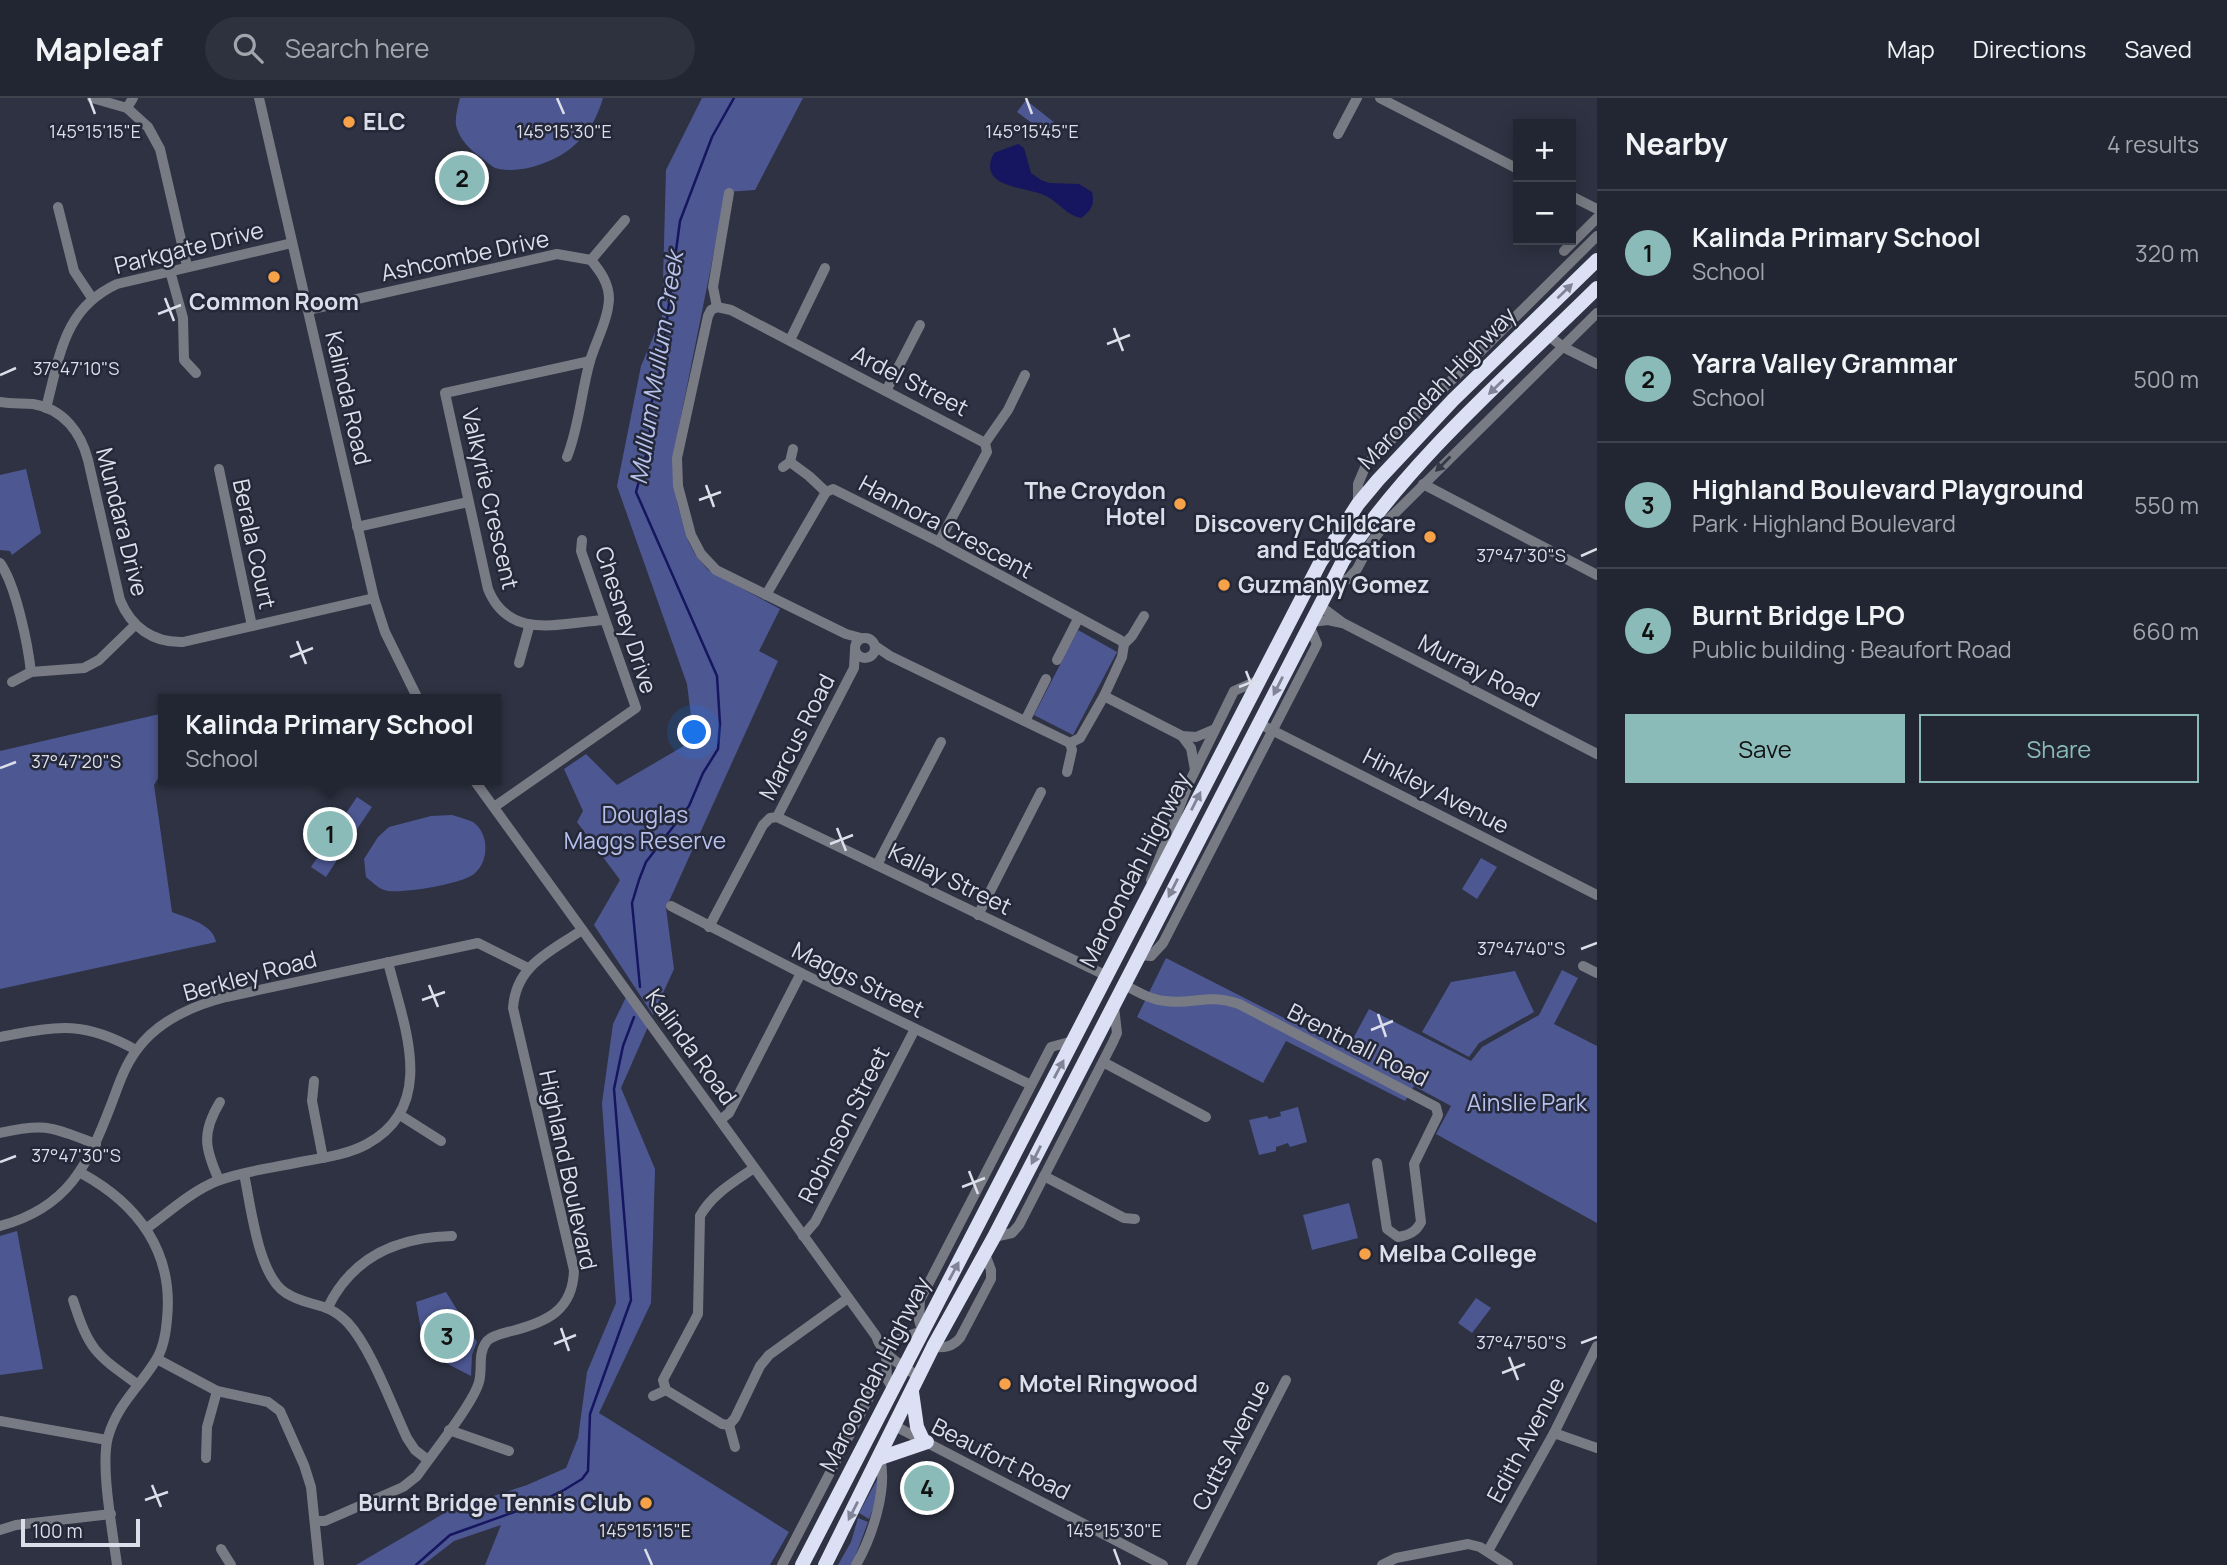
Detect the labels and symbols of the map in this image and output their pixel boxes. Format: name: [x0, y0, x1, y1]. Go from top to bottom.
place label: ELC: [363, 105, 406, 137]
marker: ELC: [341, 114, 357, 130]
text: 145°15'15"E: [49, 119, 141, 143]
text: 145°15'30"E: [516, 119, 612, 143]
text: 145°15'45"E: [985, 119, 1079, 143]
pin: 2: [439, 152, 485, 204]
street label: Parkgate Drive: [111, 213, 267, 281]
street label: Ashcombe Drive: [378, 222, 552, 288]
water label: Mullum Mullum Creek: [621, 246, 691, 487]
marker: Common Room: [266, 269, 282, 285]
one-way arrow: [1556, 284, 1573, 300]
place label: Common Room: [189, 285, 359, 317]
street label: Maroondah Highway: [1350, 299, 1523, 476]
street label: Kalinda Road: [318, 328, 380, 468]
street label: Ardel Street: [847, 337, 974, 423]
text: 37°47'10"S: [33, 356, 119, 380]
one-way arrow: [1488, 379, 1505, 395]
street label: Valkyrie Crescent: [455, 405, 527, 592]
street label: Mundara Drive: [89, 444, 157, 599]
one-way arrow: [1436, 455, 1452, 472]
street label: Hannora Crescent: [854, 467, 1039, 586]
place label: The Croydon Hotel: [1024, 474, 1166, 532]
street label: Berala Court: [226, 476, 284, 612]
marker: The Croydon Hotel: [1172, 496, 1188, 512]
place label: Discovery Childcare and Education: [1194, 507, 1416, 565]
marker: Discovery Childcare and Education: [1422, 529, 1438, 545]
street label: Chesney Drive: [588, 542, 666, 697]
text: 37°47'30"S: [1476, 543, 1566, 567]
place label: Guzman y Gomez: [1238, 568, 1430, 600]
marker: Guzman y Gomez: [1216, 577, 1232, 593]
street label: Murray Road: [1413, 626, 1546, 714]
street label: Marcus Road: [751, 668, 842, 805]
one-way arrow: [1272, 676, 1284, 695]
your location: [677, 715, 711, 749]
street label: Hinkley Avenue: [1358, 739, 1515, 841]
text: 37°47'20"S: [31, 749, 121, 773]
street label: Maroondah Highway: [1071, 766, 1197, 973]
one-way arrow: [1191, 791, 1202, 811]
park label: Douglas Maggs Reserve: [564, 798, 726, 856]
pin: 1: [307, 808, 353, 860]
street label: Kallay Street: [883, 834, 1017, 922]
one-way arrow: [1168, 878, 1180, 898]
street label: Maggs Street: [787, 933, 930, 1025]
text: 37°47'40"S: [1477, 936, 1565, 960]
street label: Berkley Road: [179, 942, 320, 1008]
street label: Kalinda Road: [639, 982, 745, 1111]
street label: Brentnall Road: [1282, 995, 1435, 1093]
street label: Robinson Street: [790, 1041, 896, 1209]
one-way arrow: [1053, 1059, 1064, 1079]
street label: Highland Boulevard: [532, 1067, 606, 1273]
park label: Ainslie Park: [1467, 1086, 1588, 1118]
text: 37°47'30"S: [31, 1143, 121, 1167]
one-way arrow: [1030, 1145, 1041, 1165]
place label: Melba College: [1379, 1237, 1537, 1269]
marker: Melba College: [1357, 1246, 1373, 1262]
one-way arrow: [948, 1261, 959, 1281]
street label: Maroondah Highway: [811, 1270, 937, 1477]
pin: 3: [424, 1310, 470, 1362]
text: 37°47'50"S: [1476, 1330, 1566, 1354]
place label: Motel Ringwood: [1019, 1367, 1198, 1399]
street label: Edith Avenue: [1479, 1371, 1572, 1508]
street label: Cutts Avenue: [1183, 1374, 1277, 1515]
marker: Motel Ringwood: [997, 1376, 1013, 1392]
street label: Beaufort Road: [927, 1409, 1076, 1507]
pin: 4: [904, 1462, 950, 1514]
place label: Burnt Bridge Tennis Club: [358, 1486, 632, 1518]
marker: Burnt Bridge Tennis Club: [638, 1495, 654, 1511]
one-way arrow: [847, 1502, 859, 1522]
scale bar: [21, 1516, 140, 1548]
text: 145°15'15"E: [599, 1518, 691, 1542]
text: 145°15'30"E: [1066, 1518, 1162, 1542]

